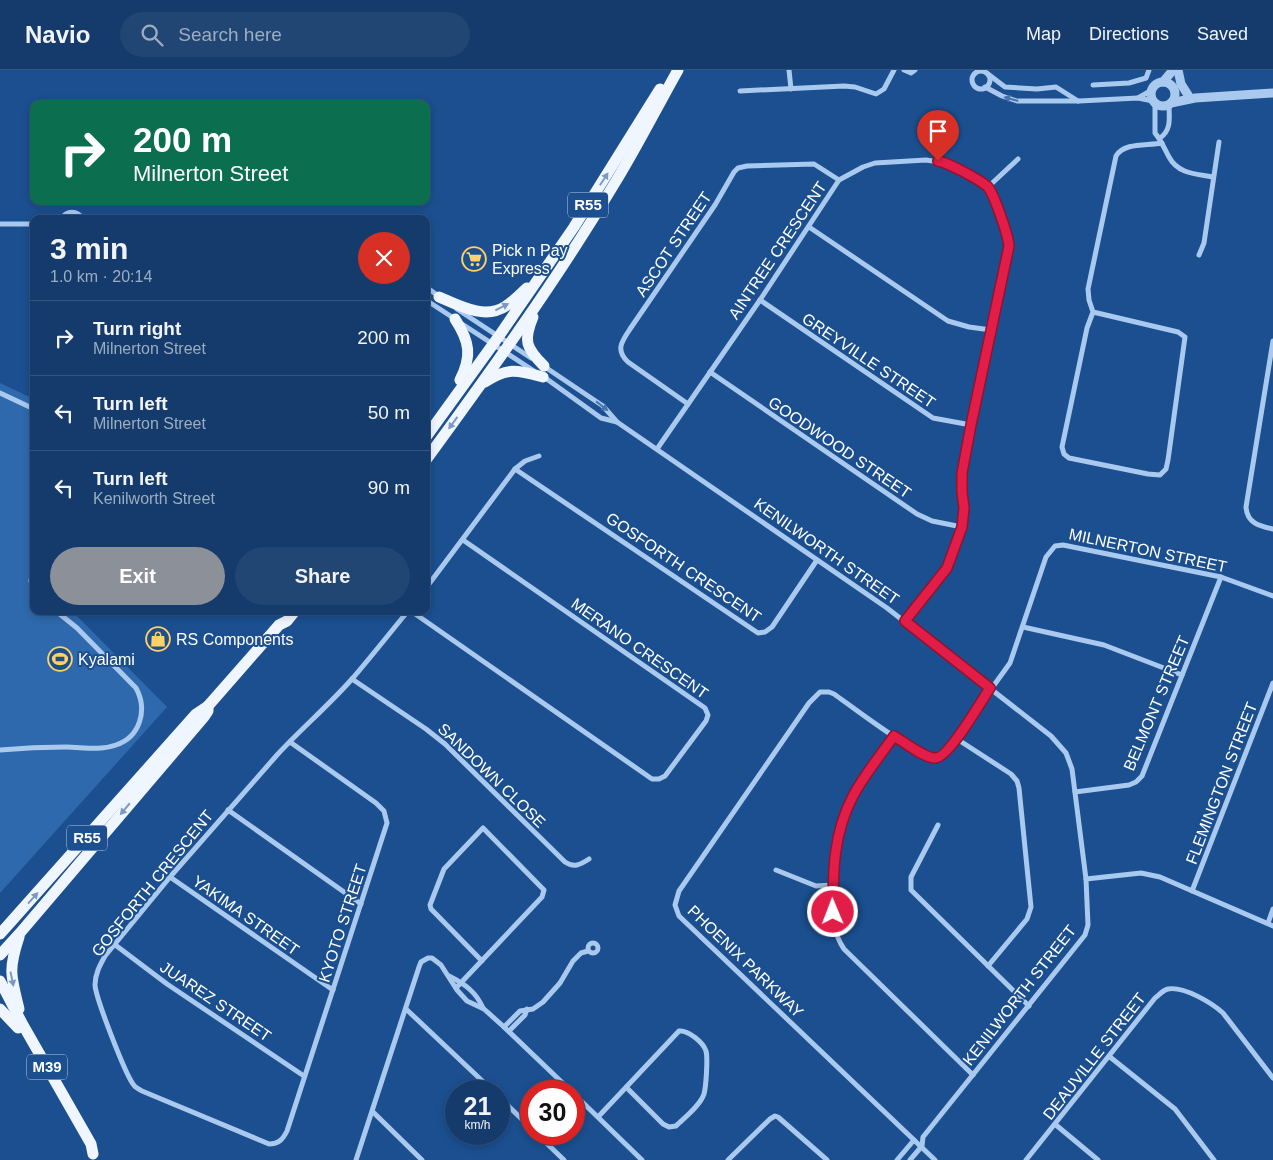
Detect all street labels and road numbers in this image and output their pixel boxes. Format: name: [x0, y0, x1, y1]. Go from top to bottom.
street label: AINTREE CRESCENT: [725, 178, 830, 322]
street label: ASCOT STREET: [632, 189, 715, 300]
road number: R55: [568, 192, 608, 218]
street label: GREYVILLE STREET: [799, 310, 939, 411]
street label: GOODWOOD STREET: [765, 393, 914, 502]
street label: KENILWORTH STREET: [751, 495, 903, 608]
street label: GOSFORTH CRESCENT: [603, 509, 764, 626]
street label: MILNERTON STREET: [1067, 525, 1229, 576]
street label: MERANO CRESCENT: [568, 595, 711, 702]
street label: BELMONT STREET: [1120, 633, 1193, 773]
street label: FLEMINGTON STREET: [1183, 700, 1260, 867]
street label: SANDOWN CLOSE: [435, 720, 549, 831]
street label: GOSFORTH CRESCENT: [88, 807, 217, 960]
road number: R55: [67, 826, 107, 850]
street label: KYOTO STREET: [315, 862, 370, 984]
street label: YAKIMA STREET: [189, 872, 302, 959]
street label: PHOENIX PARKWAY: [685, 902, 807, 1021]
street label: KENILWORTH STREET: [960, 922, 1079, 1069]
street label: JUAREZ STREET: [157, 958, 274, 1045]
street label: DEAUVILLE STREET: [1040, 990, 1149, 1123]
road number: M39: [27, 1054, 67, 1080]

